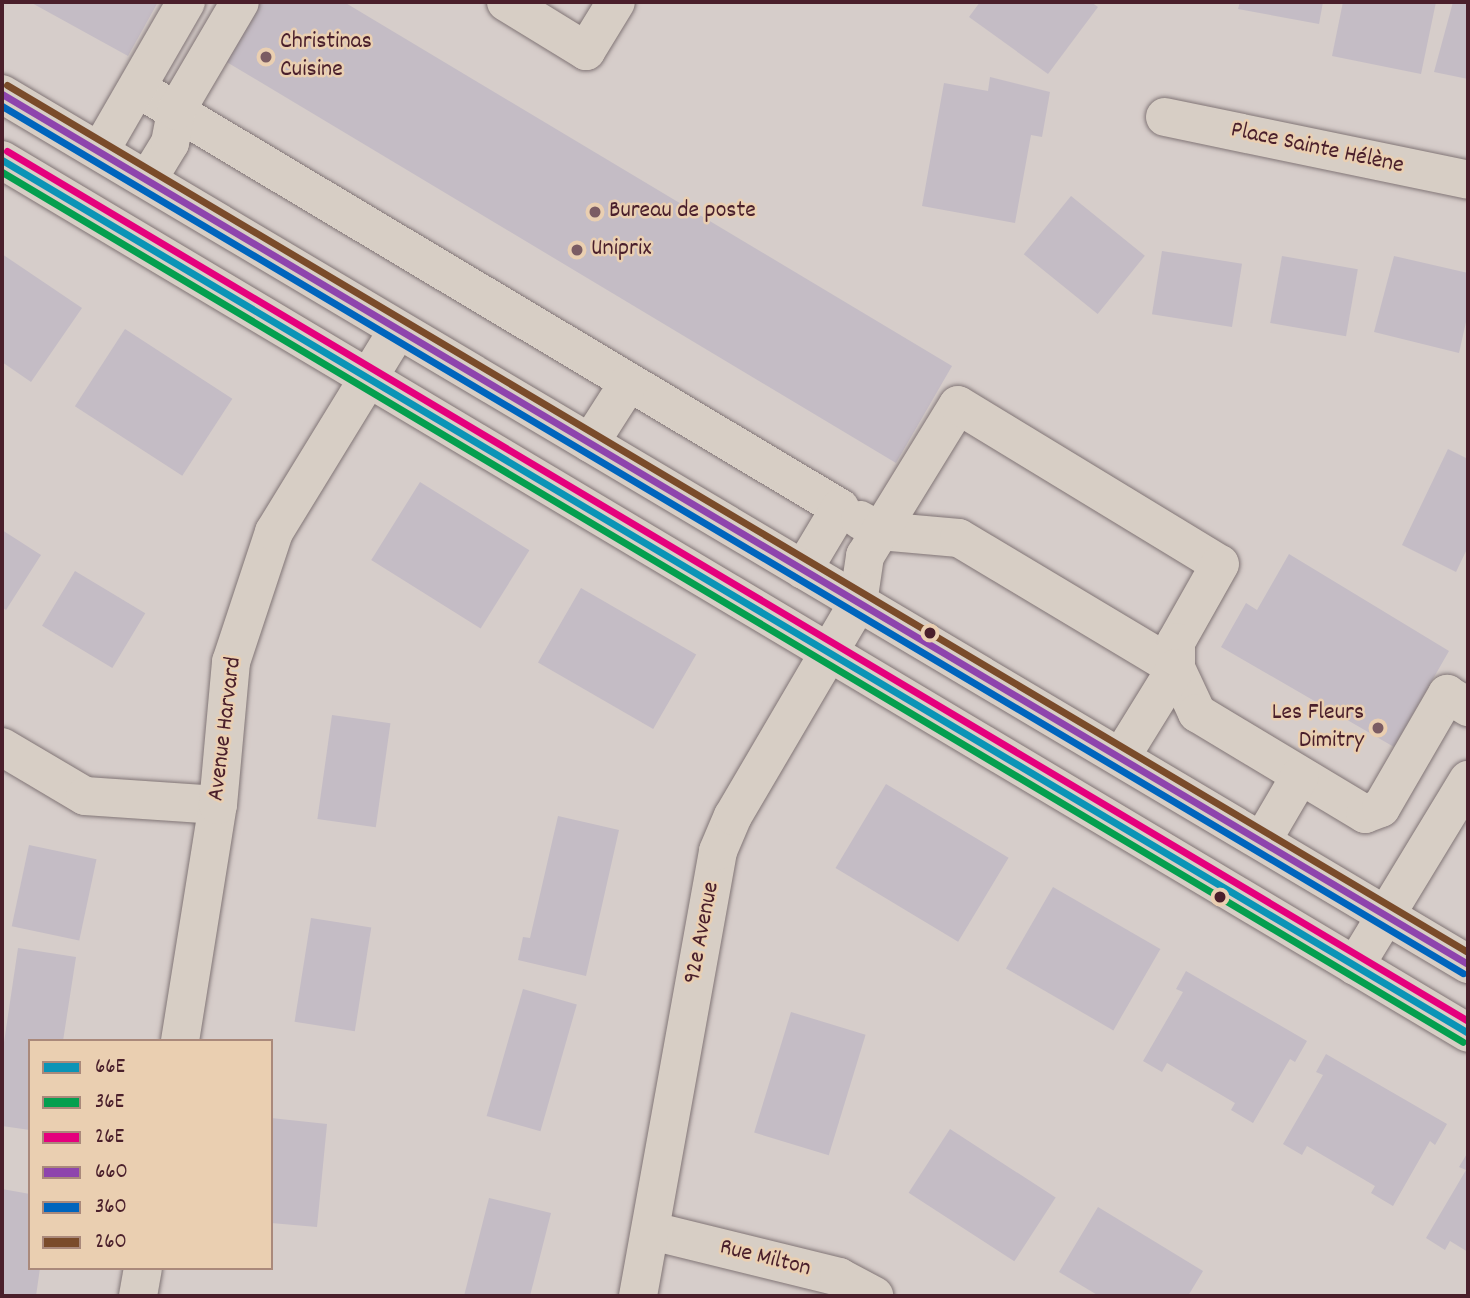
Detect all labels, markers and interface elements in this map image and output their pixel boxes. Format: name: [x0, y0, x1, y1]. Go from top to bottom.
place label: Christinas Cuisine: [280, 29, 372, 85]
marker: Christinas Cuisine: [258, 49, 274, 65]
street label: Place Sainte Hélène: [1228, 117, 1406, 181]
place label: Bureau de poste: [609, 198, 756, 226]
marker: Bureau de poste: [587, 204, 603, 220]
place label: Uniprix: [591, 236, 651, 264]
marker: Uniprix: [569, 242, 585, 258]
unlabelled marker: [923, 626, 937, 640]
street label: Avenue Harvard: [203, 655, 249, 803]
place label: Les Fleurs Dimitry: [1272, 700, 1364, 756]
marker: Les Fleurs Dimitry: [1370, 720, 1386, 736]
street label: 92e Avenue: [679, 880, 727, 986]
unlabelled marker: [1213, 890, 1227, 904]
legend: [28, 1039, 273, 1270]
text: 66E: [95, 1053, 125, 1083]
text: 36E: [95, 1088, 124, 1118]
text: 26E: [95, 1123, 124, 1153]
text: 66O: [95, 1158, 128, 1188]
text: 36O: [95, 1193, 127, 1223]
text: 26O: [95, 1228, 127, 1258]
street label: Rue Milton: [716, 1234, 814, 1284]

